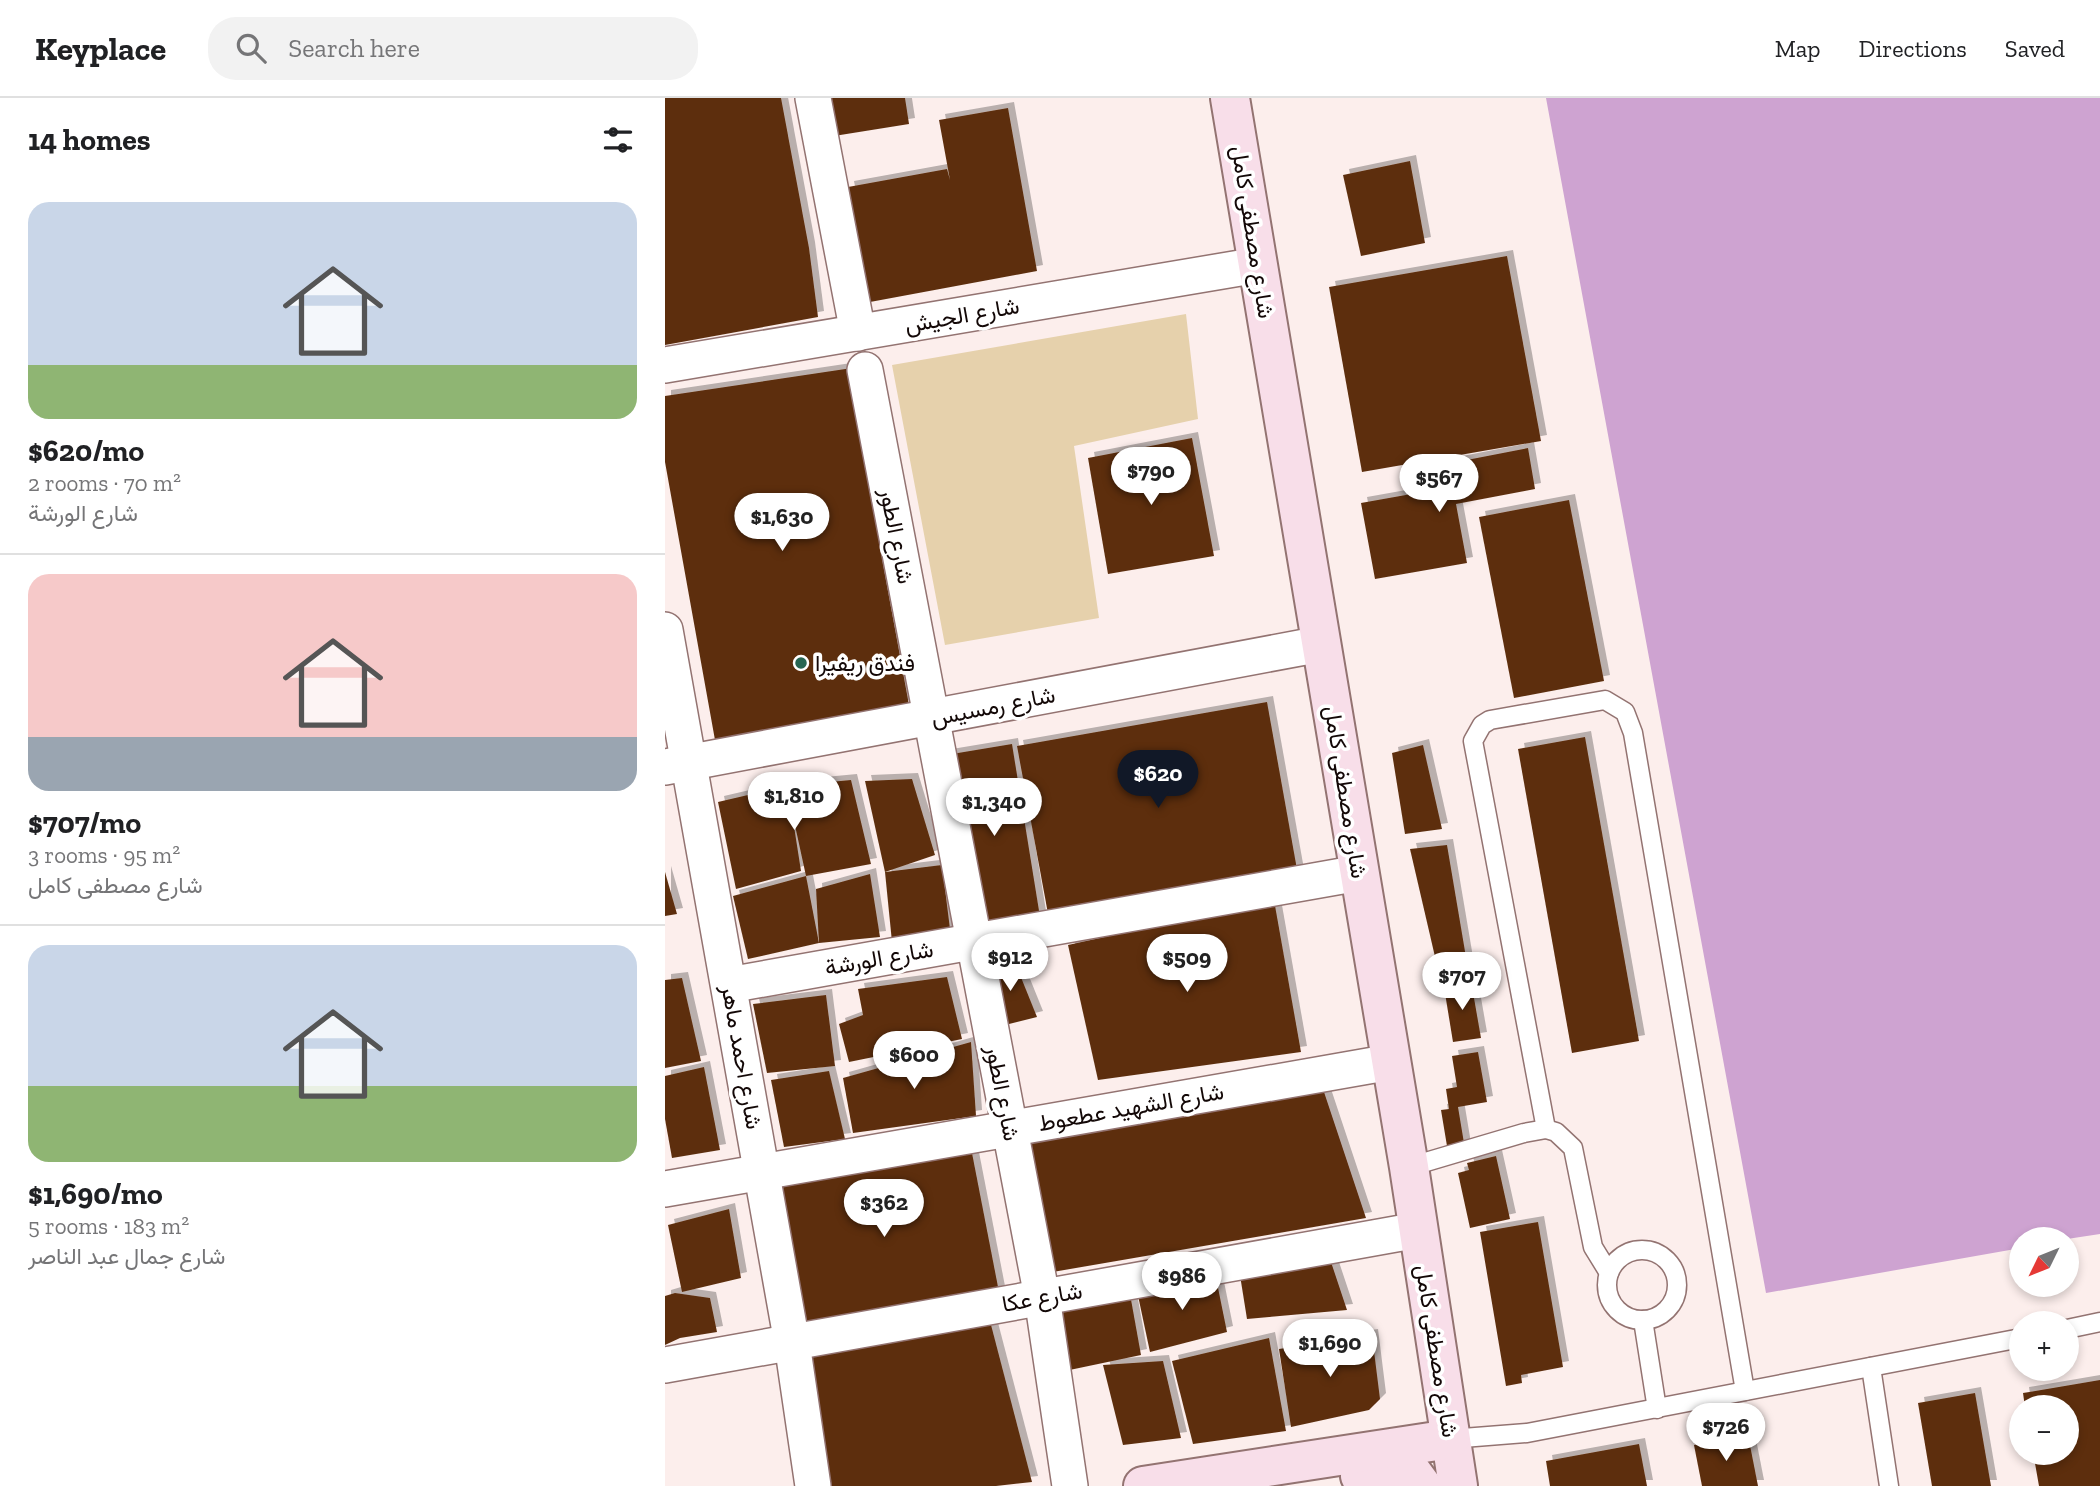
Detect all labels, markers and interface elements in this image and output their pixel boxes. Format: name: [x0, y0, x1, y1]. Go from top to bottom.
search box: [208, 17, 698, 80]
text: Keyplace: [35, 29, 166, 68]
icon: search: [232, 29, 270, 67]
text: Search here: [288, 32, 420, 64]
text: Map: [1775, 34, 1821, 63]
text: Directions: [1859, 34, 1967, 63]
text: Saved: [2005, 34, 2065, 63]
icon: filters: [599, 121, 637, 159]
text: 14 homes: [28, 122, 151, 158]
street label: شارع مصطفى كامل: [1224, 144, 1280, 321]
icon: home: [270, 248, 396, 374]
street label: شارع الجيش: [902, 291, 1022, 341]
text: $620/mo: [28, 433, 144, 469]
pin: $790: [1110, 448, 1192, 507]
pin: $567: [1398, 454, 1480, 514]
text: $790: [1127, 456, 1175, 484]
text: $567: [1415, 463, 1463, 491]
text: 2 rooms · 70 m²: [28, 469, 181, 497]
street label: شارع الطور: [872, 485, 920, 587]
pin: $1,630: [725, 494, 839, 553]
text: شارع الورشة: [28, 499, 138, 527]
text: $1,630: [750, 502, 814, 530]
icon: home: [270, 620, 396, 746]
place label: فندق ريفيرا: [815, 649, 915, 678]
marker: فندق ريفيرا: [793, 655, 809, 671]
street label: شارع رمسيس: [928, 680, 1058, 734]
street label: شارع مصطفى كامل: [1317, 704, 1373, 881]
pin: $620: [1117, 750, 1199, 810]
text: $620: [1133, 759, 1183, 787]
pin: $1,810: [737, 772, 851, 832]
pin: $1,340: [937, 778, 1051, 838]
text: $1,810: [764, 781, 824, 809]
text: $1,340: [962, 787, 1026, 815]
text: $707/mo: [28, 805, 141, 841]
text: 3 rooms · 95 m²: [28, 841, 180, 869]
text: شارع مصطفى كامل: [28, 871, 203, 899]
pin: $912: [969, 934, 1051, 993]
pin: $509: [1146, 934, 1228, 994]
street label: شارع الورشة: [822, 935, 936, 983]
text: $912: [987, 942, 1033, 970]
text: $509: [1163, 943, 1211, 971]
pin: $707: [1421, 953, 1503, 1012]
text: $707: [1438, 961, 1486, 989]
street label: شارع احمد ماهر: [713, 982, 768, 1132]
icon: home: [270, 991, 396, 1117]
pin: $600: [873, 1032, 955, 1091]
text: $600: [889, 1040, 939, 1068]
street label: شارع الطور: [978, 1042, 1026, 1144]
street label: شارع الشهيد عطعوط: [1036, 1077, 1226, 1139]
text: $1,690/mo: [28, 1176, 163, 1212]
pin: $362: [843, 1180, 925, 1239]
text: $362: [860, 1188, 908, 1216]
text: 5 rooms · 183 m²: [28, 1212, 189, 1240]
north arrow: [2009, 1227, 2079, 1297]
map controls: [2009, 1227, 2079, 1465]
text: شارع جمال عبد الناصر: [28, 1242, 225, 1270]
pin: $986: [1141, 1252, 1223, 1312]
text: $986: [1158, 1261, 1206, 1289]
street label: شارع مصطفى كامل: [1408, 1263, 1464, 1440]
street label: شارع عكا: [1000, 1276, 1085, 1320]
button: +: [2009, 1311, 2079, 1381]
pin: $1,690: [1273, 1320, 1387, 1379]
text: $1,690: [1298, 1328, 1362, 1356]
button: −: [2009, 1395, 2079, 1465]
pin: $726: [1685, 1404, 1767, 1463]
text: $726: [1702, 1412, 1750, 1440]

